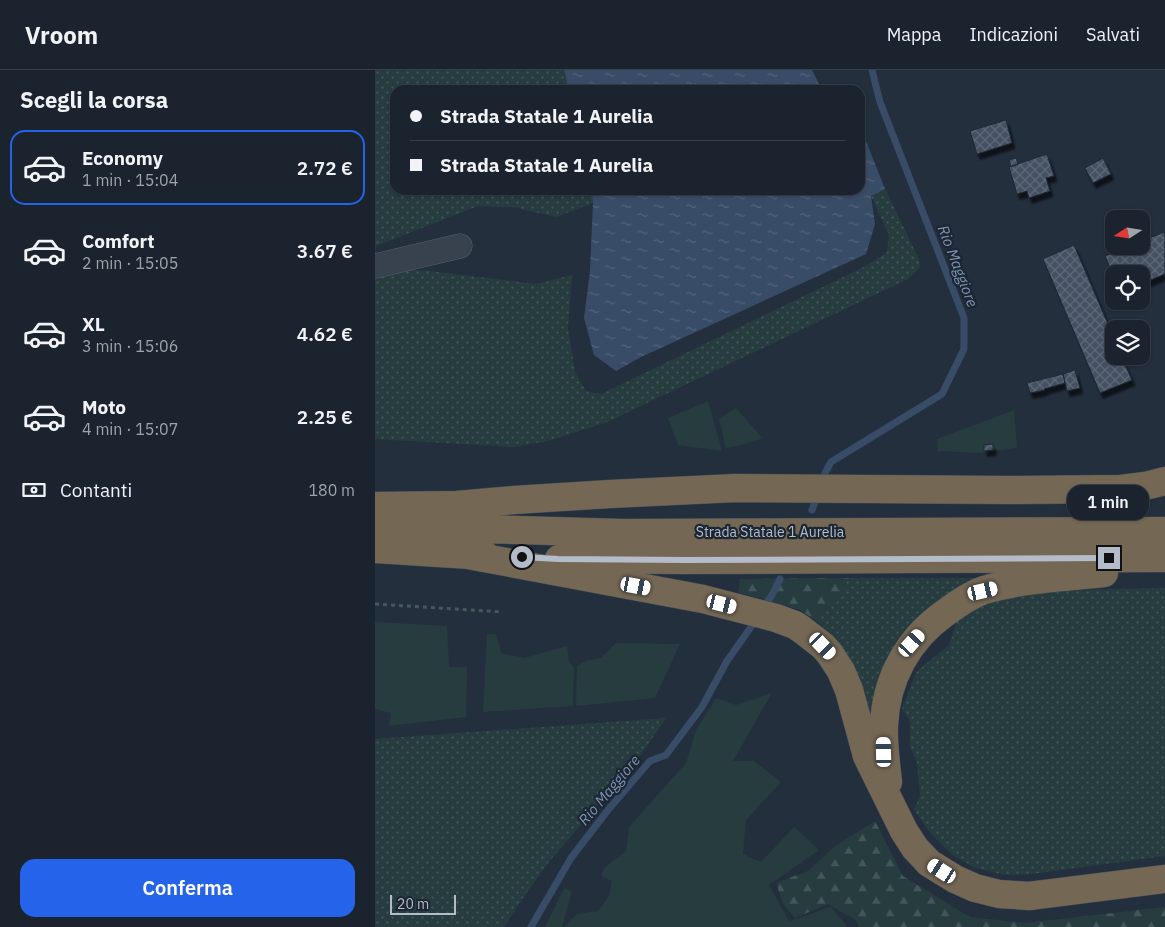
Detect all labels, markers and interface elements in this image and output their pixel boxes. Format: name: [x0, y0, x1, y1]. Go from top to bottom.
text: Vroom: [25, 19, 98, 51]
text: Mappa: [887, 23, 941, 46]
text: Indicazioni: [969, 23, 1058, 46]
text: Salvati: [1086, 23, 1140, 46]
text: Scegli la corsa: [20, 85, 168, 114]
text: Strada Statale 1 Aurelia: [440, 104, 653, 128]
icon: car: [22, 145, 67, 190]
text: Economy: [82, 146, 163, 170]
text: Strada Statale 1 Aurelia: [440, 153, 653, 177]
text: 2.72 €: [297, 156, 353, 180]
text: 1 min · 15:04: [82, 170, 178, 190]
north arrow: [1105, 210, 1150, 255]
map controls: [1105, 210, 1150, 365]
water label: Rio Maggiore: [934, 222, 982, 310]
icon: car: [22, 228, 67, 273]
text: Comfort: [82, 229, 155, 253]
text: 3.67 €: [297, 239, 353, 263]
text: 2 min · 15:05: [82, 253, 178, 273]
button: locate: [1105, 265, 1150, 310]
icon: car: [22, 311, 67, 356]
text: XL: [82, 312, 105, 336]
button: layers: [1105, 320, 1150, 365]
text: 4.62 €: [297, 322, 353, 346]
text: 3 min · 15:06: [82, 336, 178, 356]
icon: car: [22, 394, 67, 439]
text: Moto: [82, 395, 126, 419]
text: 2.25 €: [297, 405, 353, 429]
text: 4 min · 15:07: [82, 419, 178, 439]
icon: cash: [20, 476, 48, 504]
text: Contanti: [60, 478, 132, 502]
text: 180 m: [308, 480, 355, 500]
callout: 1 min: [1068, 486, 1150, 520]
text: 1 min: [1087, 492, 1129, 512]
street label: Strada Statale 1 Aurelia: [696, 523, 845, 541]
route start: [511, 546, 533, 568]
route end: [1098, 547, 1120, 569]
car: [619, 576, 652, 596]
car: [966, 580, 999, 602]
car: [705, 593, 738, 615]
car: [896, 627, 927, 659]
car: [807, 630, 838, 662]
car: [876, 737, 891, 767]
water label: Rio Maggiore: [574, 751, 644, 829]
car: [925, 857, 958, 885]
button: Conferma: [20, 859, 355, 917]
scale bar: [390, 892, 456, 915]
text: 20 m: [397, 895, 429, 913]

